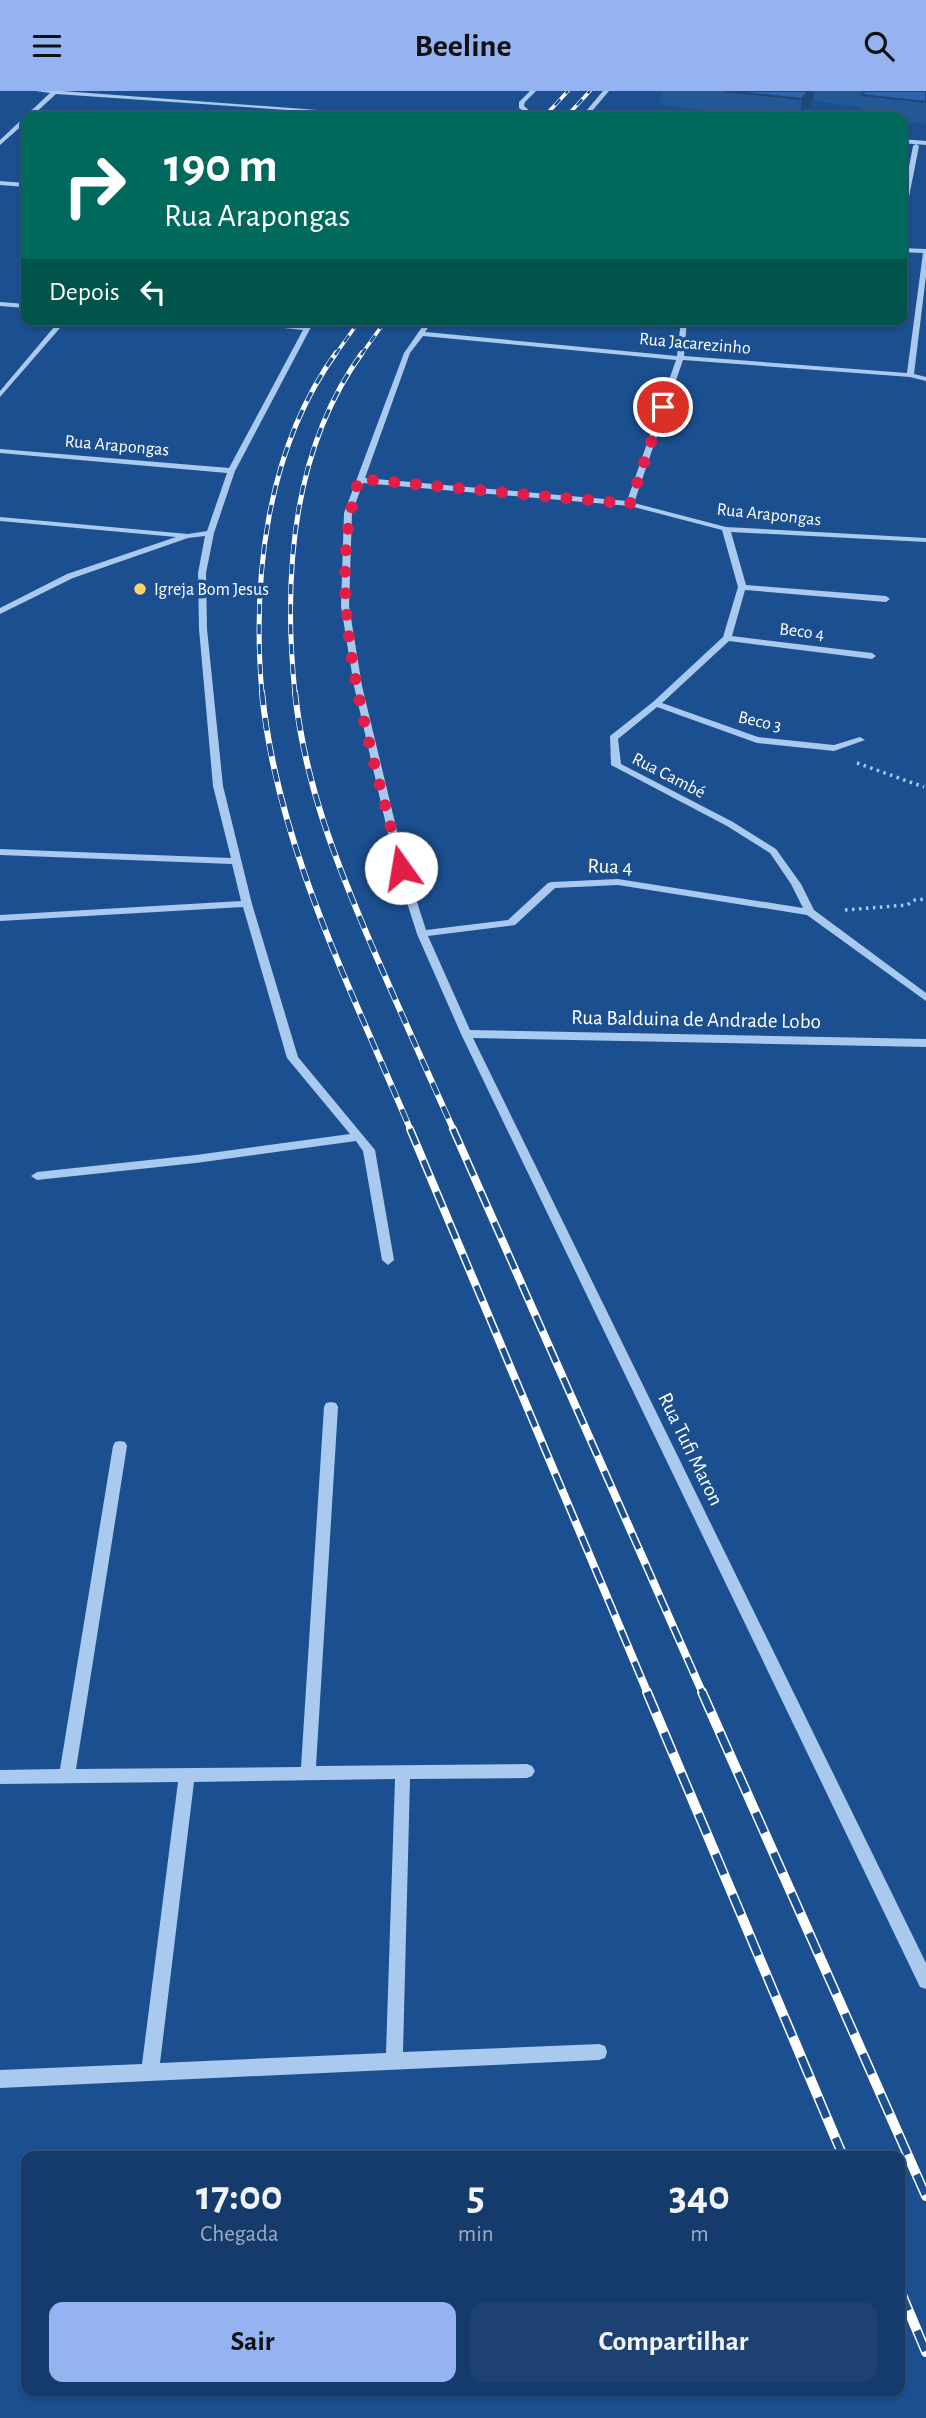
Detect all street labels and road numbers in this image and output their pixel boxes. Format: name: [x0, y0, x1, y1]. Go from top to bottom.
street label: Rua Jacarezinho: [638, 330, 752, 358]
street label: Rua Arapongas: [64, 432, 170, 460]
street label: Rua Arapongas: [716, 501, 822, 529]
street label: Beco 4: [778, 620, 826, 644]
street label: Beco 3: [736, 708, 783, 736]
street label: Rua Cambé: [629, 750, 708, 802]
street label: Rua 4: [587, 855, 633, 878]
street label: Rua Balduina de Andrade Lobo: [571, 1007, 821, 1032]
street label: Rua Tufi Maron: [654, 1389, 727, 1509]

